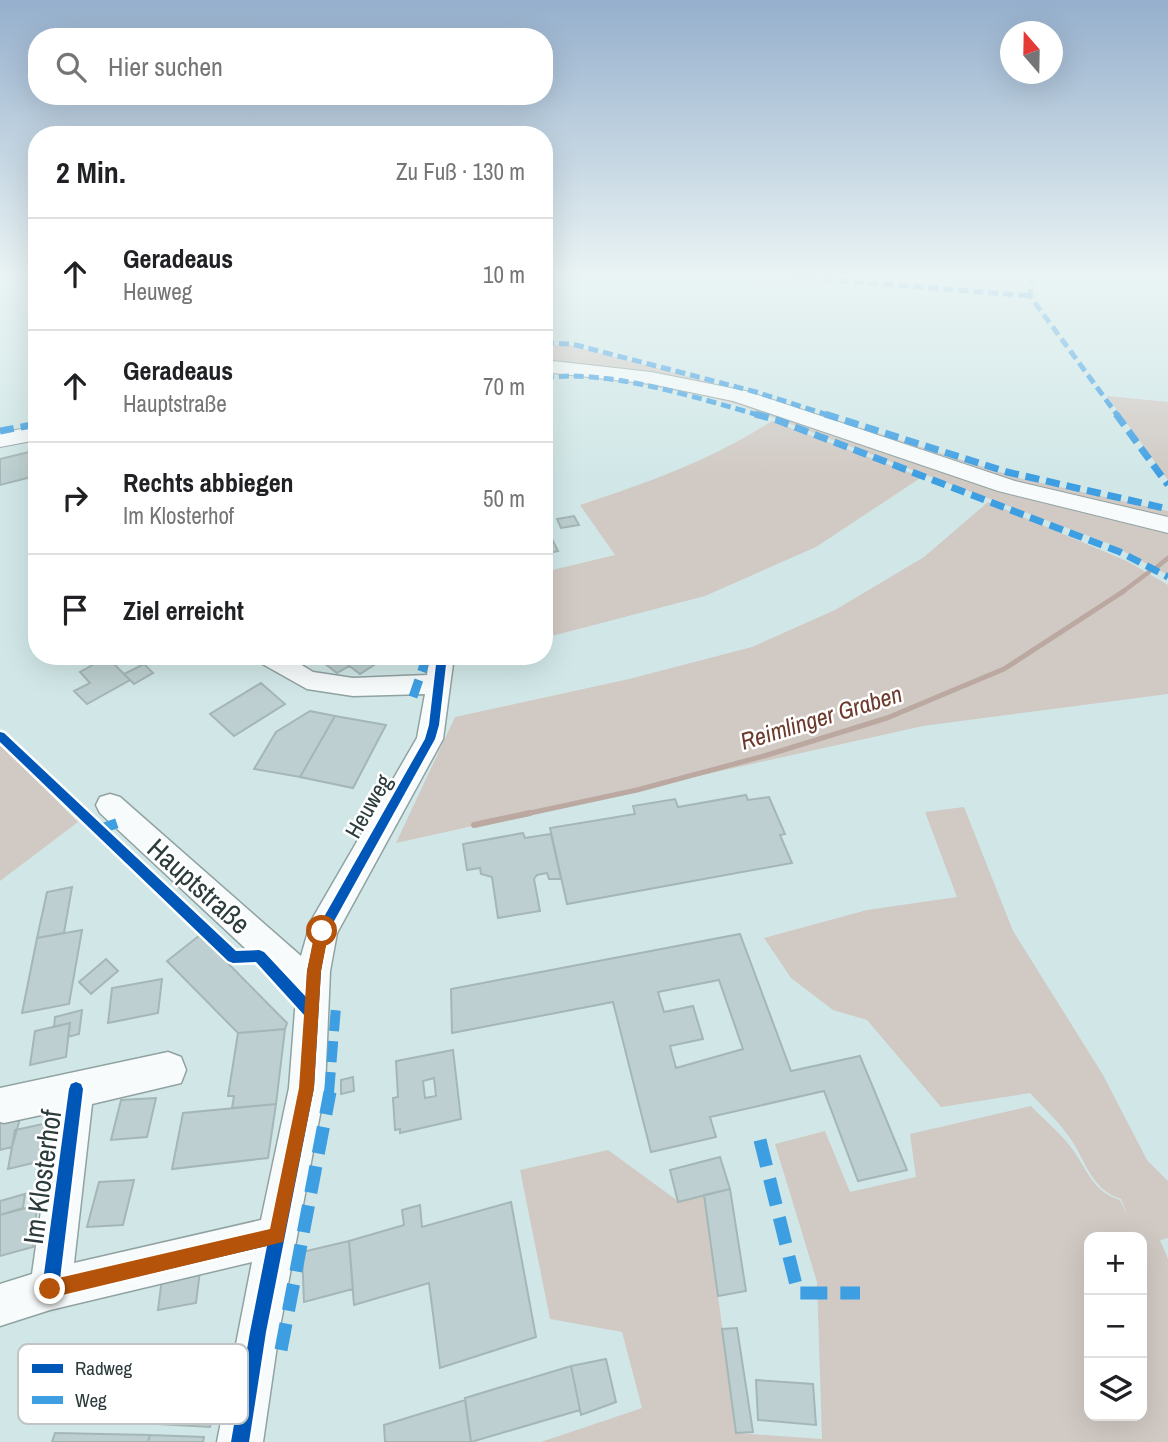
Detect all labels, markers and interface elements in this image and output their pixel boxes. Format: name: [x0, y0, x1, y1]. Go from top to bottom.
north arrow: [1000, 21, 1063, 84]
search box: [28, 28, 553, 105]
icon: search: [52, 48, 90, 86]
text: Hier suchen: [108, 49, 223, 84]
text: 2 Min.: [56, 152, 126, 192]
text: Zu Fuß · 130 m: [396, 156, 525, 187]
text: Geradeaus: [123, 241, 233, 276]
icon: ahead: [56, 255, 94, 293]
text: 10 m: [483, 259, 525, 290]
text: Heuweg: [123, 276, 192, 307]
text: Geradeaus: [123, 353, 233, 388]
icon: ahead: [56, 367, 94, 405]
text: 70 m: [483, 371, 525, 402]
text: Hauptstraße: [123, 388, 227, 419]
text: Rechts abbiegen: [123, 465, 294, 500]
icon: right: [56, 479, 94, 517]
text: 50 m: [483, 483, 525, 514]
text: Im Klosterhof: [123, 500, 234, 531]
icon: arrive: [56, 591, 94, 629]
text: Ziel erreicht: [123, 593, 244, 628]
water label: Reimlinger Graben: [736, 677, 906, 757]
street label: Heuweg: [337, 768, 399, 844]
street label: Hauptstraße: [139, 830, 259, 942]
route start: [306, 915, 337, 946]
street label: Im Klosterhof: [14, 1107, 70, 1247]
map controls: [1084, 1232, 1147, 1421]
button: +: [1084, 1232, 1147, 1295]
route end: [34, 1273, 65, 1304]
button: −: [1084, 1295, 1147, 1358]
legend: [18, 1344, 248, 1424]
text: Radweg: [75, 1355, 132, 1381]
button: layers: [1084, 1358, 1147, 1421]
text: Weg: [75, 1387, 107, 1413]

